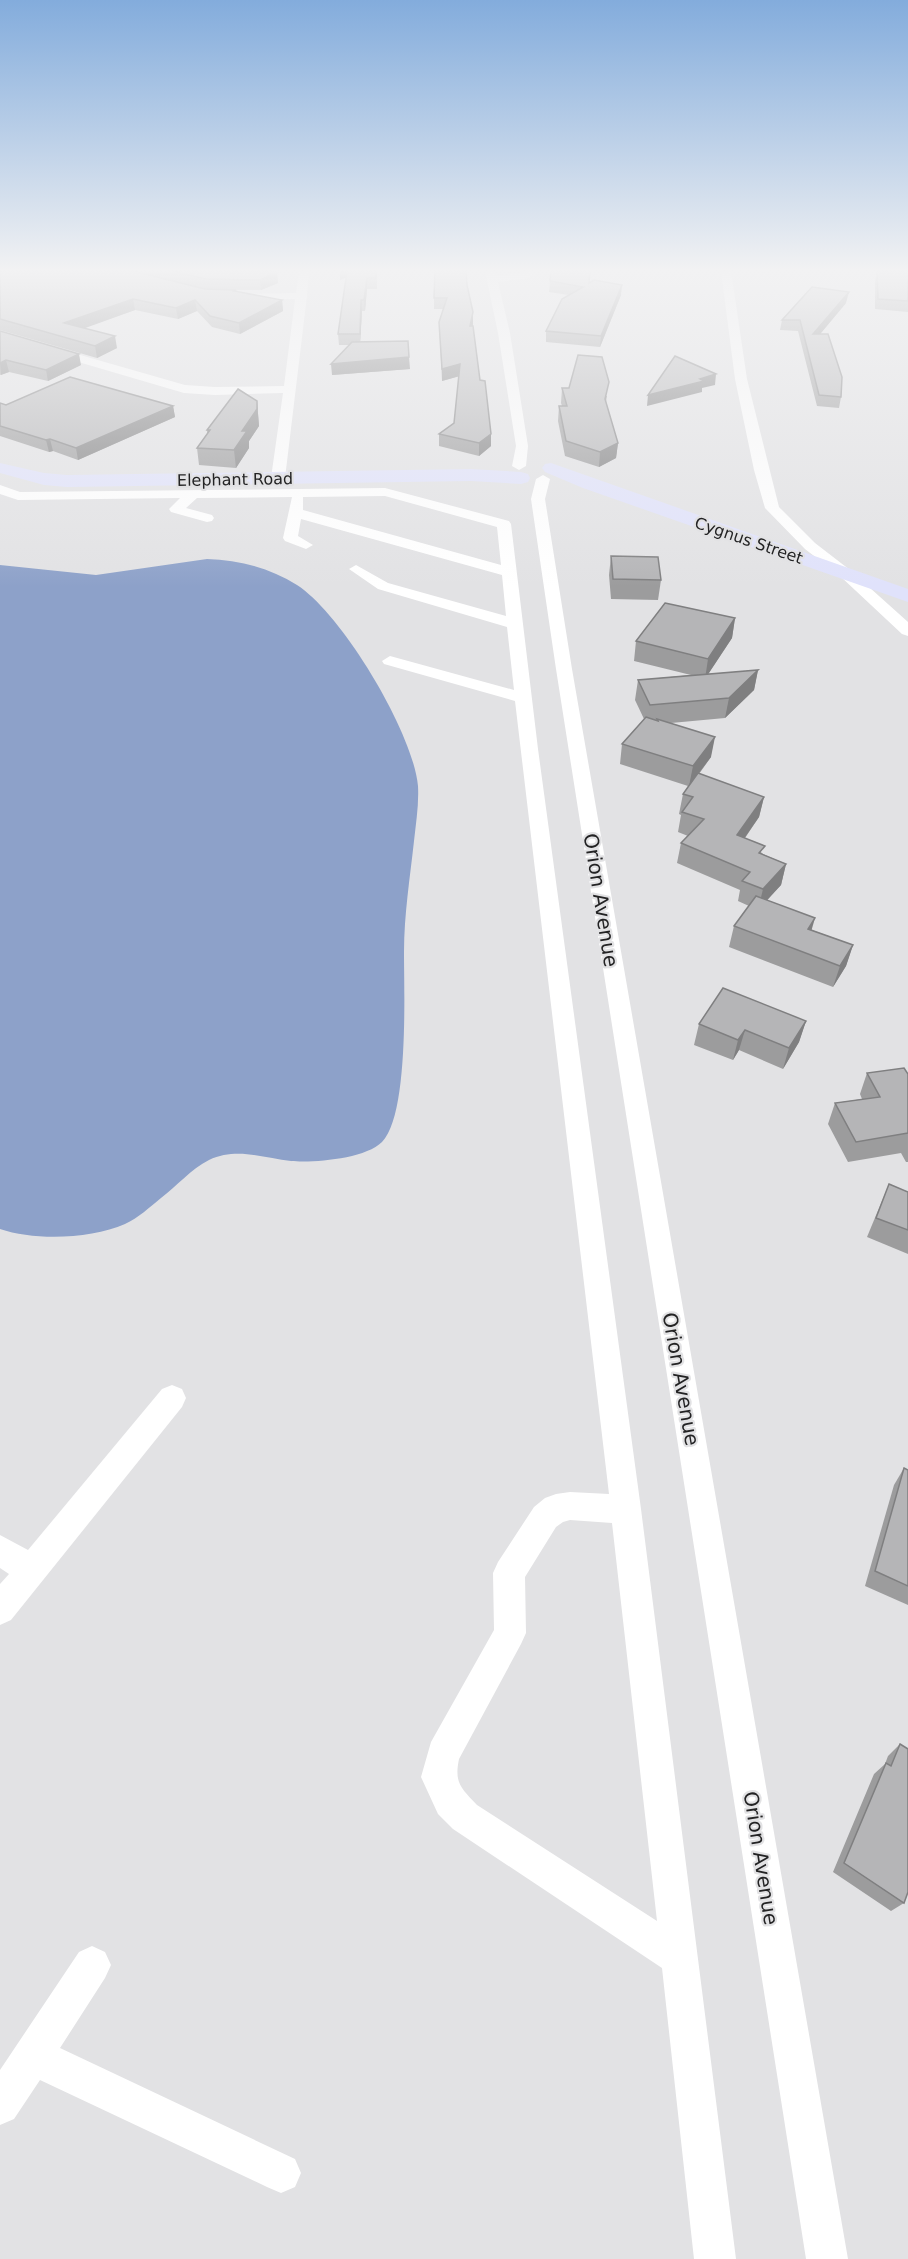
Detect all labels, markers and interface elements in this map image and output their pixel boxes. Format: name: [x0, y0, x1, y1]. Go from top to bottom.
street label: Elephant Road: [177, 469, 293, 490]
street label: Cygnus Street: [692, 513, 805, 568]
street label: Orion Avenue: [579, 831, 623, 969]
street label: Orion Avenue: [657, 1310, 705, 1448]
street label: Orion Avenue: [739, 1789, 783, 1927]

